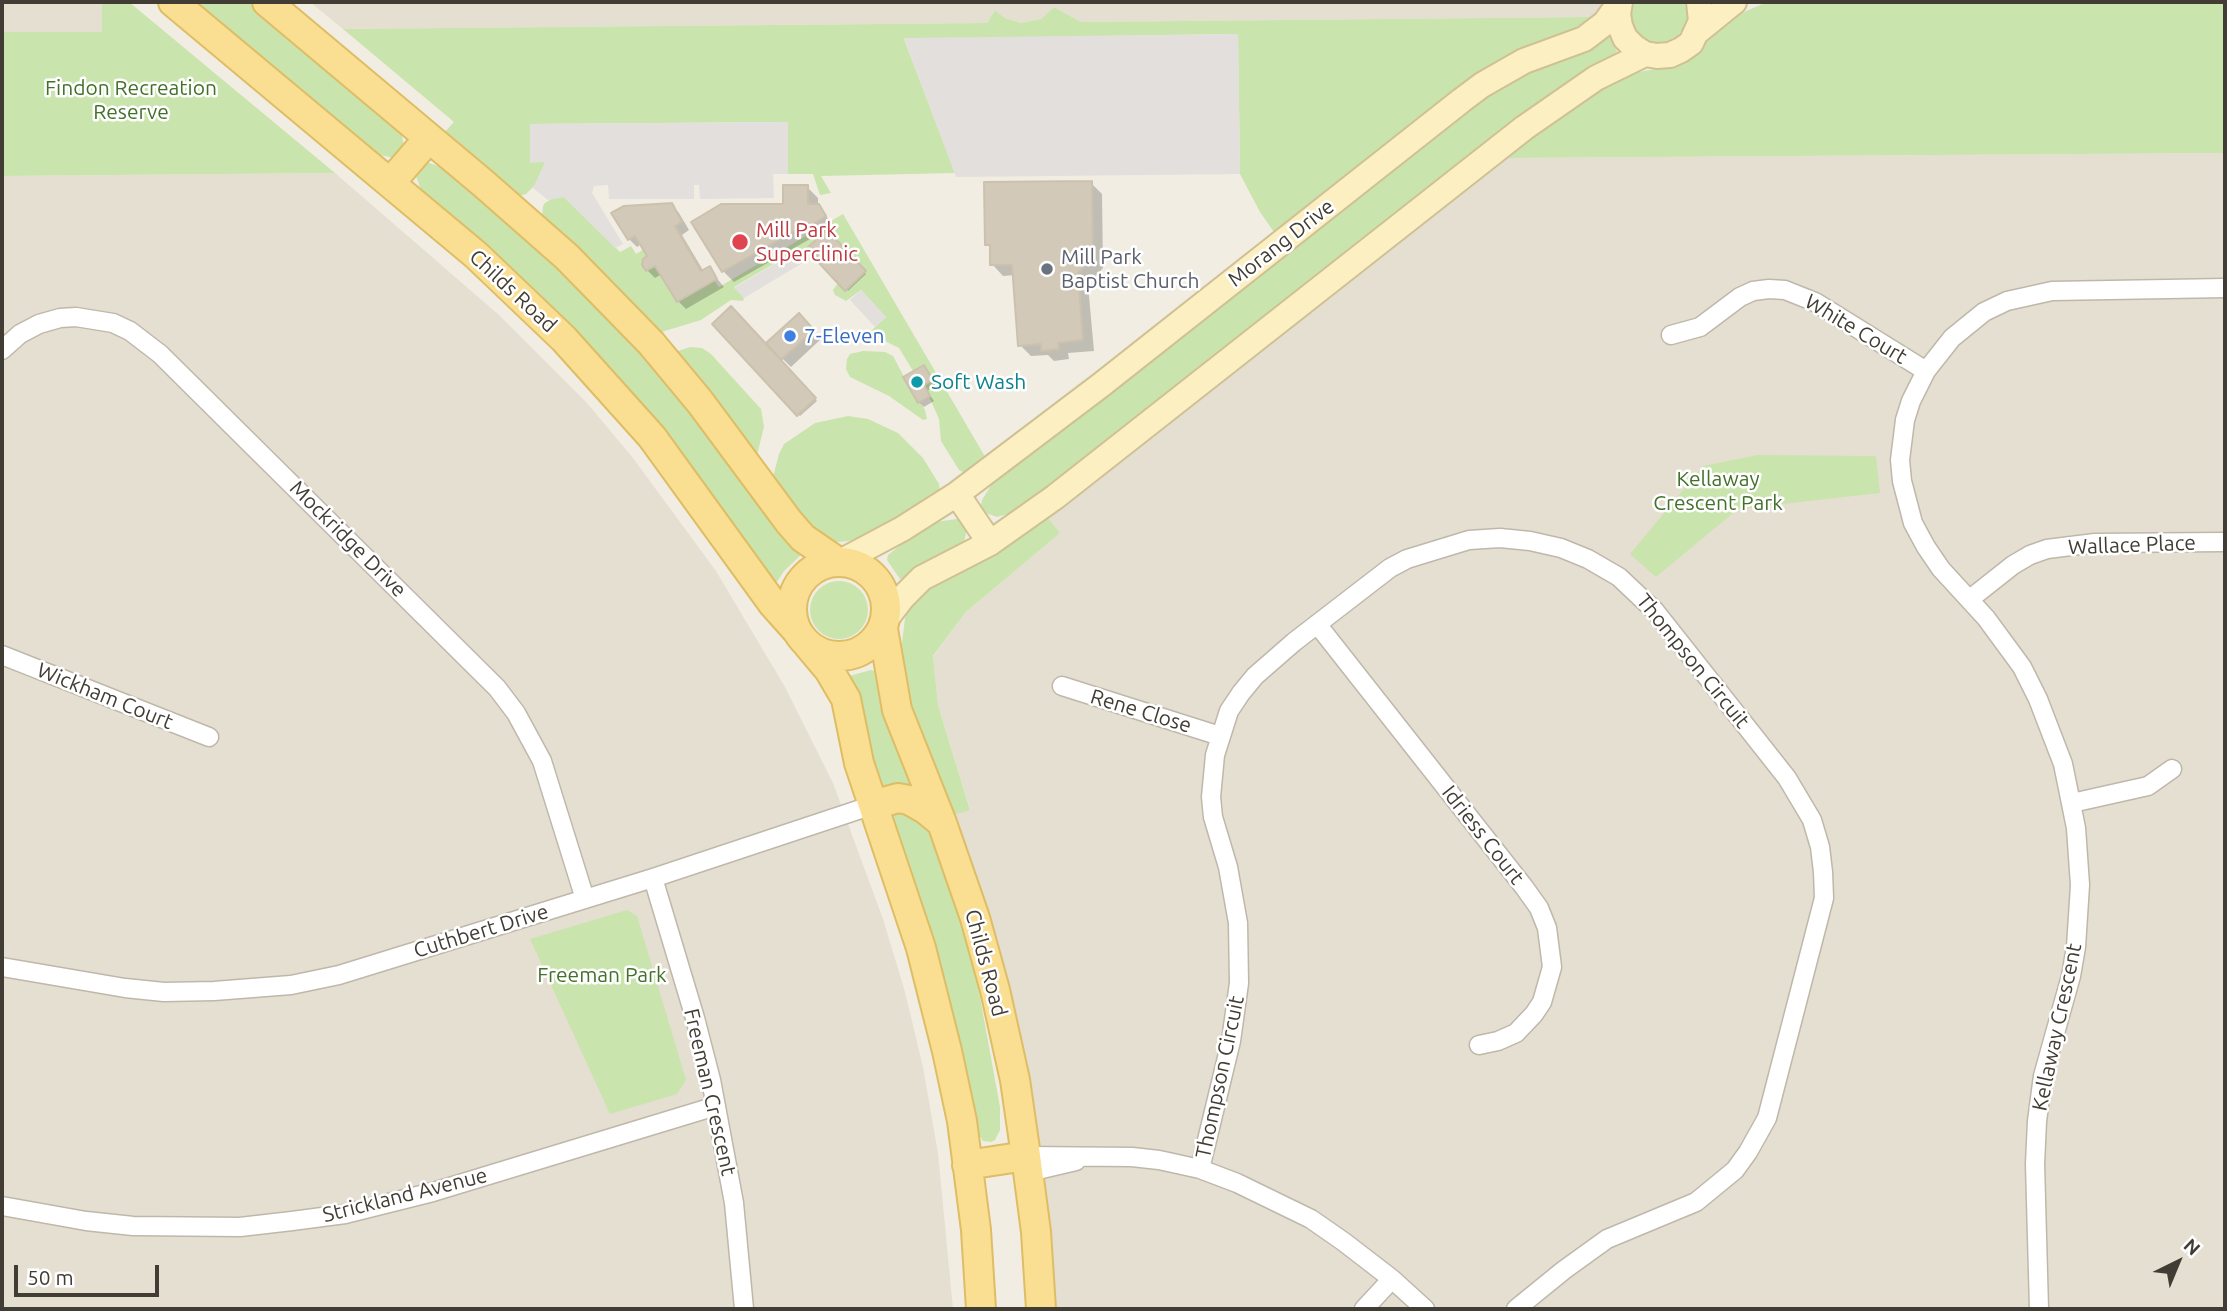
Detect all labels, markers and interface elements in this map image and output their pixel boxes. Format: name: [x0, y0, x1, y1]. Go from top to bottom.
park label: Findon Recreation Reserve: [45, 75, 217, 125]
street label: Morang Drive: [1223, 194, 1339, 292]
place label: Mill Park Superclinic: [756, 217, 858, 267]
marker: Mill Park Superclinic: [730, 232, 750, 252]
street label: Childs Road: [464, 244, 562, 338]
place label: Mill Park Baptist Church: [1061, 244, 1199, 294]
marker: Mill Park Baptist Church: [1039, 261, 1055, 277]
street label: White Court: [1800, 289, 1912, 369]
place label: 7-Eleven: [804, 323, 885, 349]
marker: 7-Eleven: [782, 328, 798, 344]
place label: Soft Wash: [931, 369, 1026, 395]
marker: Soft Wash: [909, 374, 925, 390]
park label: Kellaway Crescent Park: [1653, 466, 1783, 516]
street label: Mockridge Drive: [285, 476, 411, 602]
street label: Wallace Place: [2068, 530, 2196, 560]
street label: Thompson Circuit: [1631, 589, 1755, 733]
street label: Wickham Court: [33, 657, 177, 735]
street label: Rene Close: [1087, 684, 1195, 738]
street label: Idriess Court: [1437, 780, 1529, 890]
street label: Cuthbert Drive: [411, 899, 551, 963]
street label: Childs Road: [960, 907, 1012, 1019]
street label: Kellaway Crescent: [2027, 941, 2087, 1113]
park label: Freeman Park: [537, 962, 667, 988]
street label: Thompson Circuit: [1190, 993, 1250, 1161]
street label: Freeman Crescent: [679, 1006, 741, 1178]
street label: Strickland Avenue: [320, 1162, 490, 1228]
north arrow: [2143, 1227, 2213, 1297]
text: N: [2180, 1234, 2205, 1260]
scale bar: [18, 1252, 163, 1296]
text: 50 m: [27, 1265, 74, 1289]

